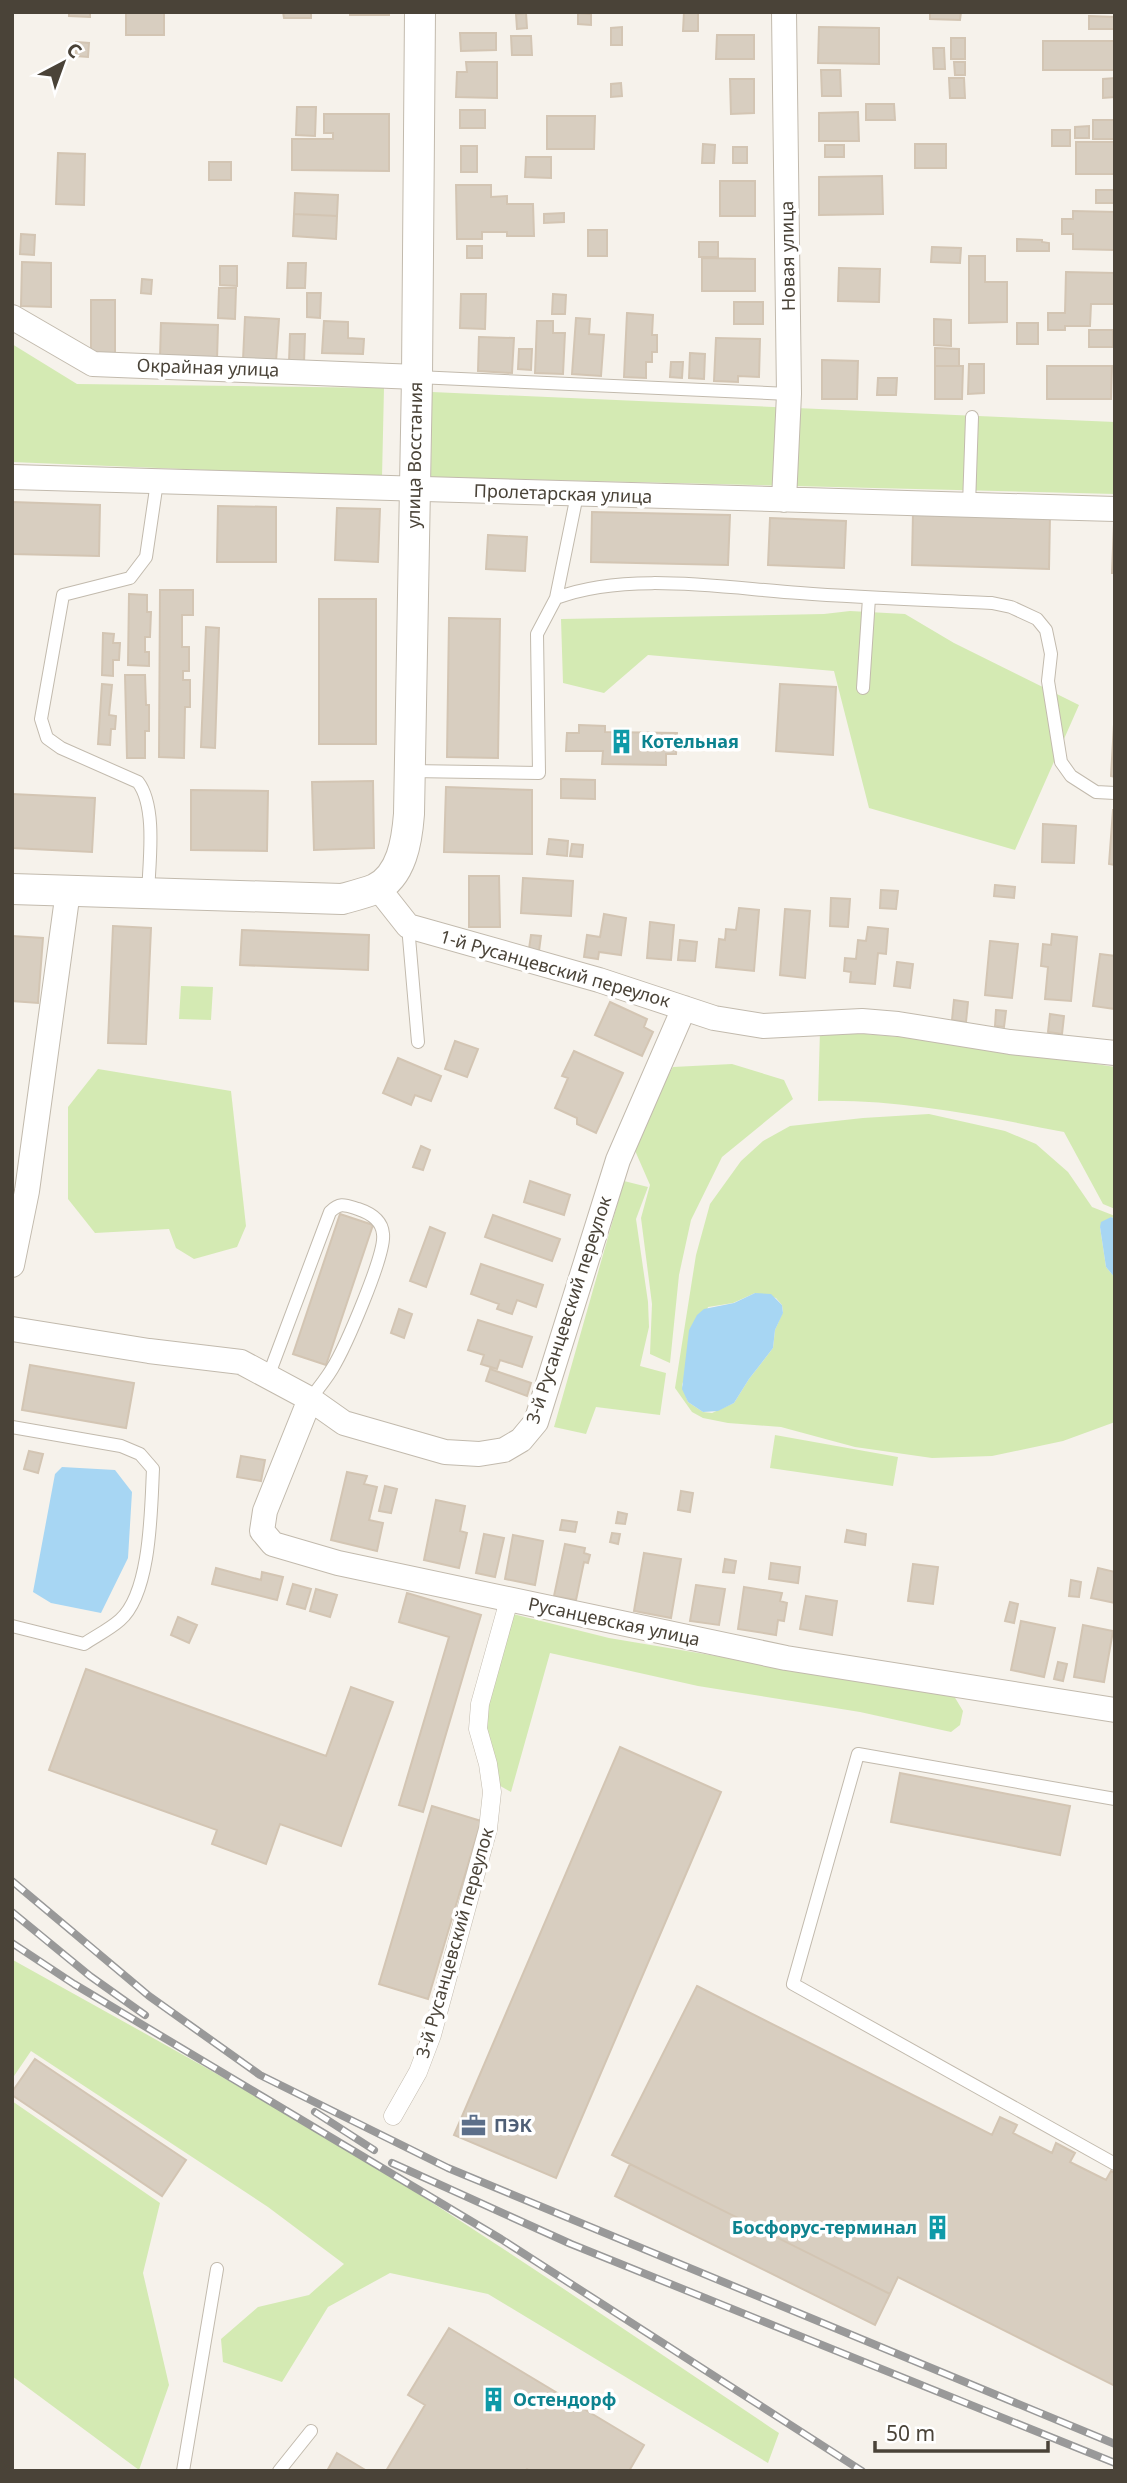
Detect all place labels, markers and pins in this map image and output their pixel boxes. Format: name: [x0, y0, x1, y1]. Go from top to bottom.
building icon: Котельная: [607, 728, 635, 756]
place label: Котельная: [641, 729, 739, 753]
office icon: ПЭК: [460, 2112, 488, 2140]
place label: ПЭК: [494, 2113, 533, 2137]
building icon: Босфорус-терминал: [923, 2214, 951, 2242]
place label: Босфорус-терминал: [732, 2215, 917, 2239]
building icon: Остендорф: [479, 2386, 507, 2414]
place label: Остендорф: [513, 2387, 616, 2411]

